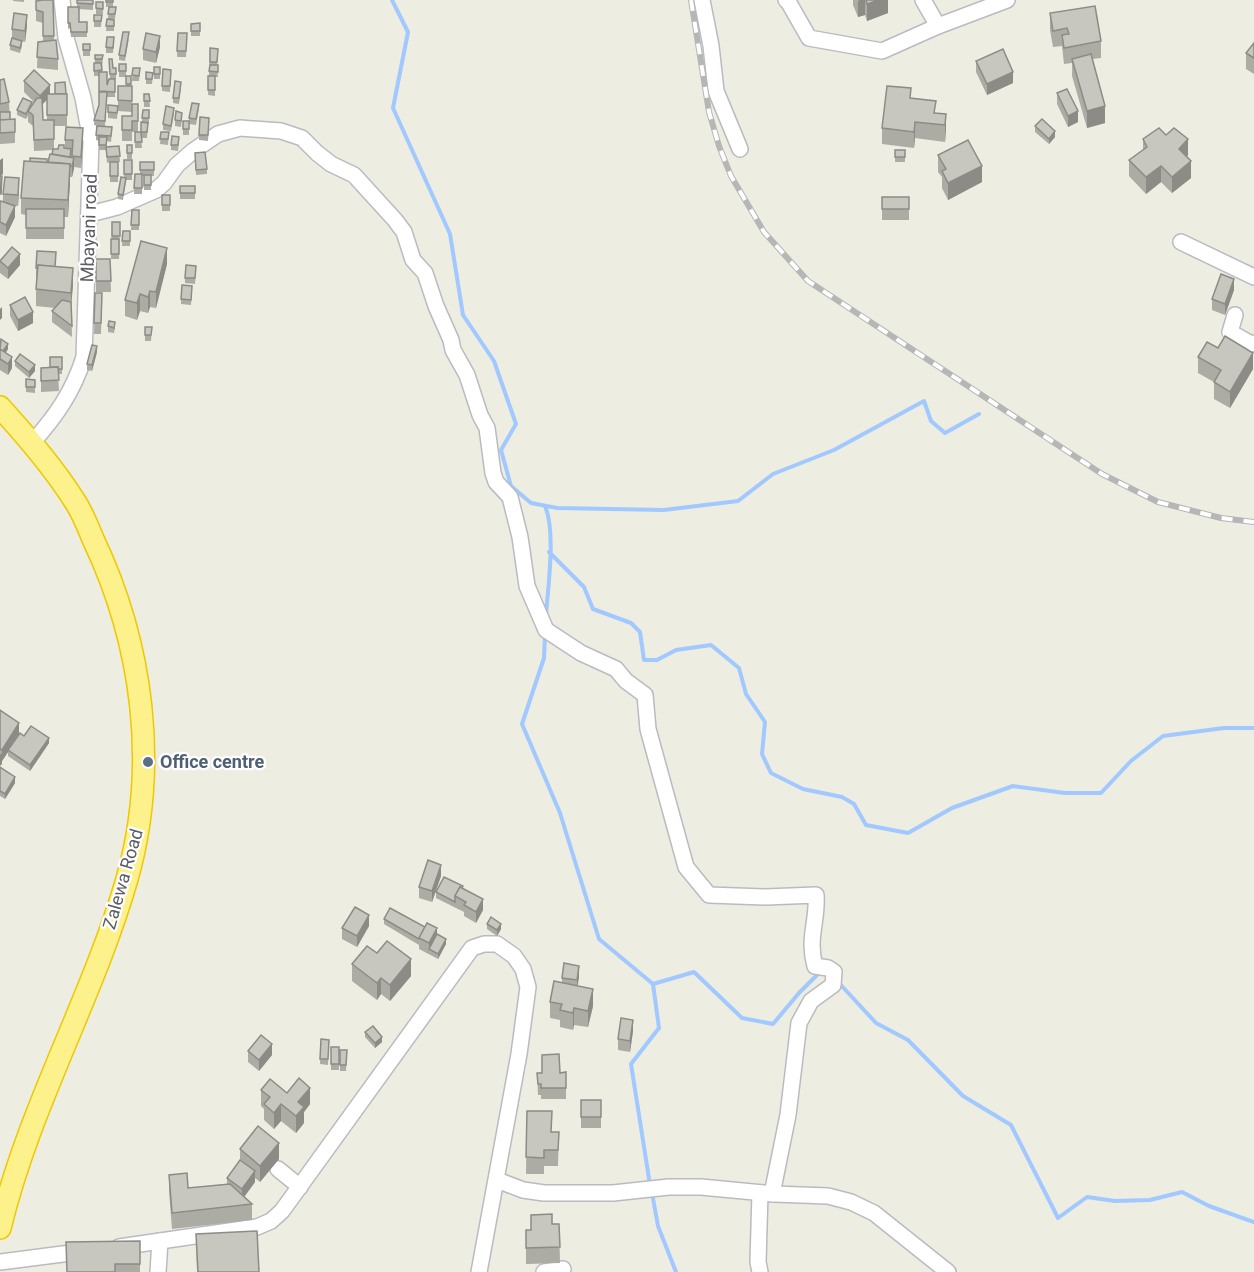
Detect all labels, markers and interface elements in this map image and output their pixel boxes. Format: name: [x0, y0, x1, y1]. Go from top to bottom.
street label: Mbayani road: [76, 173, 101, 283]
place label: Office centre: [160, 751, 264, 772]
marker: Office centre: [141, 755, 155, 769]
street label: Zalewa Road: [98, 826, 147, 932]

